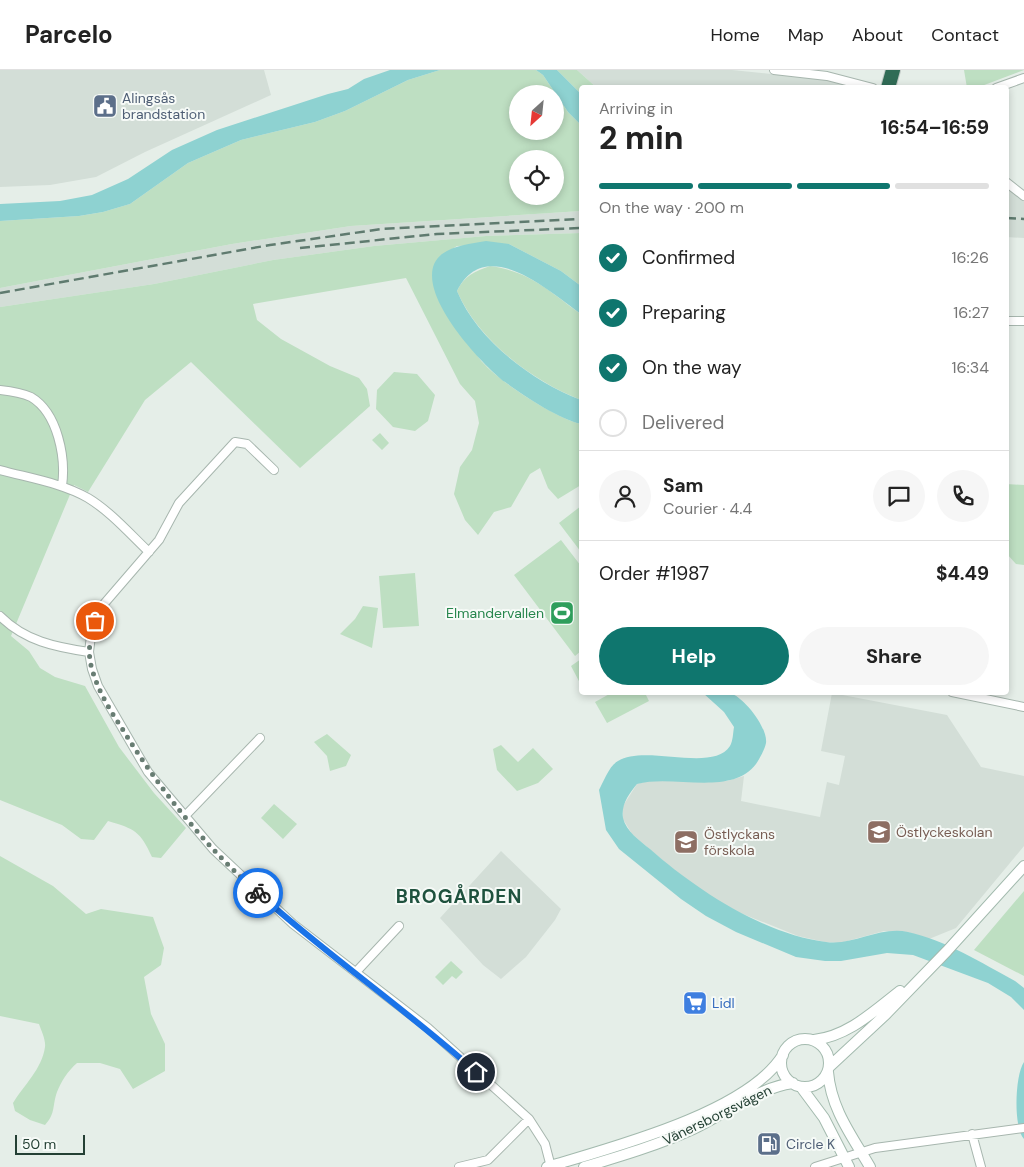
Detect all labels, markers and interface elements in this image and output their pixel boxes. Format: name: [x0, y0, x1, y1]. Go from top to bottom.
text: Parcelo: [25, 19, 113, 50]
text: Home: [710, 23, 760, 47]
text: Map: [788, 23, 824, 47]
text: About: [852, 23, 903, 47]
text: Contact: [931, 23, 999, 47]
north arrow: [509, 85, 564, 140]
map controls: [509, 85, 564, 205]
place label: Alingsås brandstation: [122, 89, 205, 123]
public building icon: Alingsås brandstation: [92, 93, 118, 119]
text: Arriving in: [599, 98, 673, 119]
text: 16:54–16:59: [881, 115, 989, 140]
text: 2 min: [599, 117, 684, 159]
button: locate: [509, 150, 564, 205]
text: On the way · 200 m: [599, 197, 744, 218]
icon: check: [599, 244, 627, 272]
text: Confirmed: [642, 245, 735, 270]
text: 16:26: [951, 247, 989, 268]
icon: check: [599, 299, 627, 327]
text: Preparing: [642, 300, 726, 325]
text: 16:27: [953, 302, 989, 323]
icon: check: [599, 354, 627, 382]
text: On the way: [642, 355, 742, 380]
text: 16:34: [952, 357, 989, 378]
text: Delivered: [642, 410, 724, 435]
button: person: [599, 470, 651, 522]
button: chat: [873, 470, 925, 522]
button: phone: [937, 470, 989, 522]
text: Sam: [663, 473, 704, 498]
text: Courier · 4.4: [663, 498, 752, 519]
text: Order #1987: [599, 561, 709, 586]
text: $4.49: [936, 561, 989, 586]
pin: [74, 600, 116, 642]
sports icon: Elmandervallen: [549, 600, 575, 626]
place label: Elmandervallen: [446, 604, 544, 622]
icon: bag: [81, 607, 109, 635]
button: Help: [599, 627, 789, 685]
button: Share: [799, 627, 989, 685]
school or university icon: Östlyckeskolan: [866, 819, 892, 845]
place label: Östlyckeskolan: [896, 823, 992, 841]
place label: Östlyckans förskola: [704, 825, 775, 859]
school or university icon: Östlyckans förskola: [673, 829, 699, 855]
courier: [233, 868, 283, 918]
icon: bike: [244, 879, 272, 907]
district label: BROGÅRDEN: [396, 884, 522, 909]
supermarket icon: Lidl: [682, 990, 708, 1016]
place label: Lidl: [712, 994, 735, 1012]
pin: [455, 1051, 497, 1093]
icon: home: [462, 1058, 490, 1086]
street label: Vänersborgsvägen: [660, 1081, 774, 1149]
fuel station icon: Circle K: [756, 1131, 782, 1157]
scale bar: [15, 1132, 85, 1155]
text: 50 m: [22, 1135, 56, 1153]
place label: Circle K: [786, 1135, 835, 1153]

